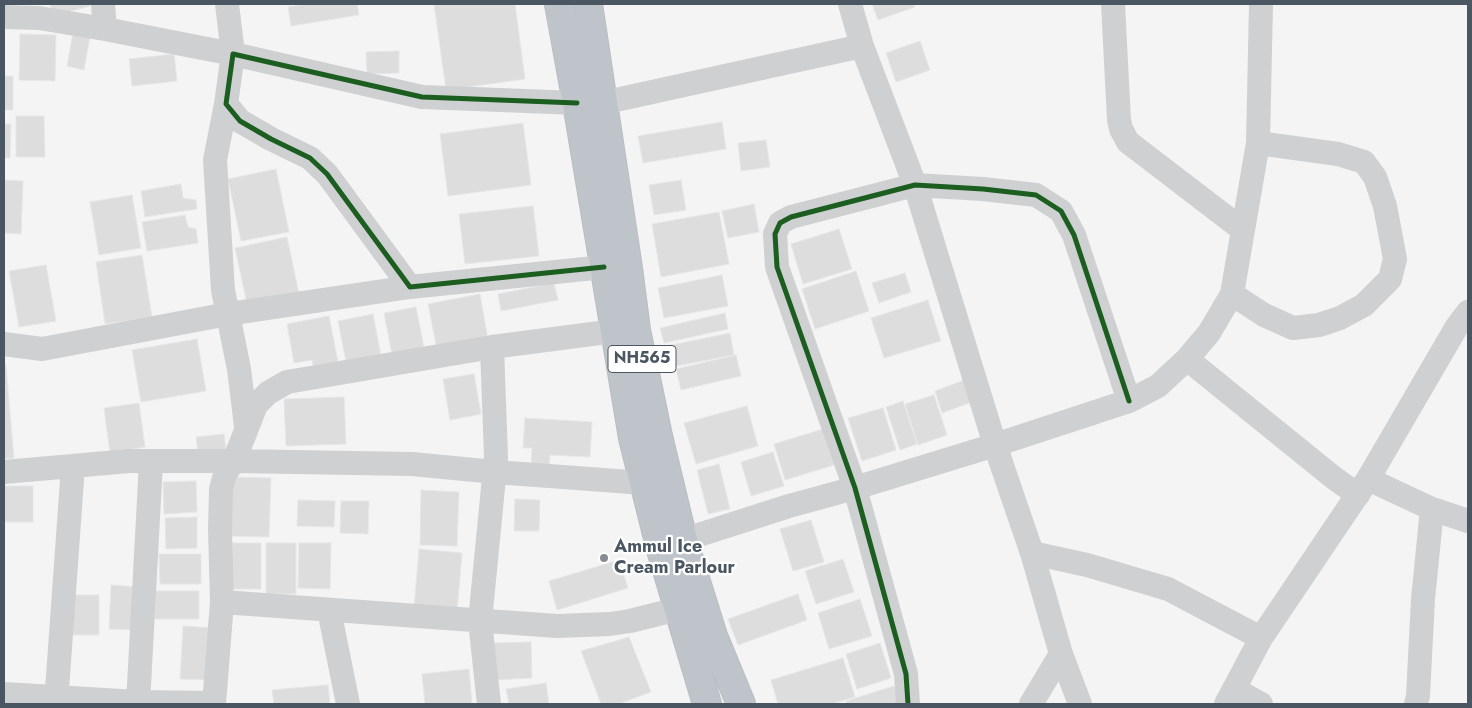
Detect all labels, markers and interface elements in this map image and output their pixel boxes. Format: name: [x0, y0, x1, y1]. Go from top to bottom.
road number: NH565: [608, 346, 676, 372]
place label: Ammul Ice Cream Parlour: [614, 537, 735, 580]
marker: Ammul Ice Cream Parlour: [598, 552, 610, 564]

